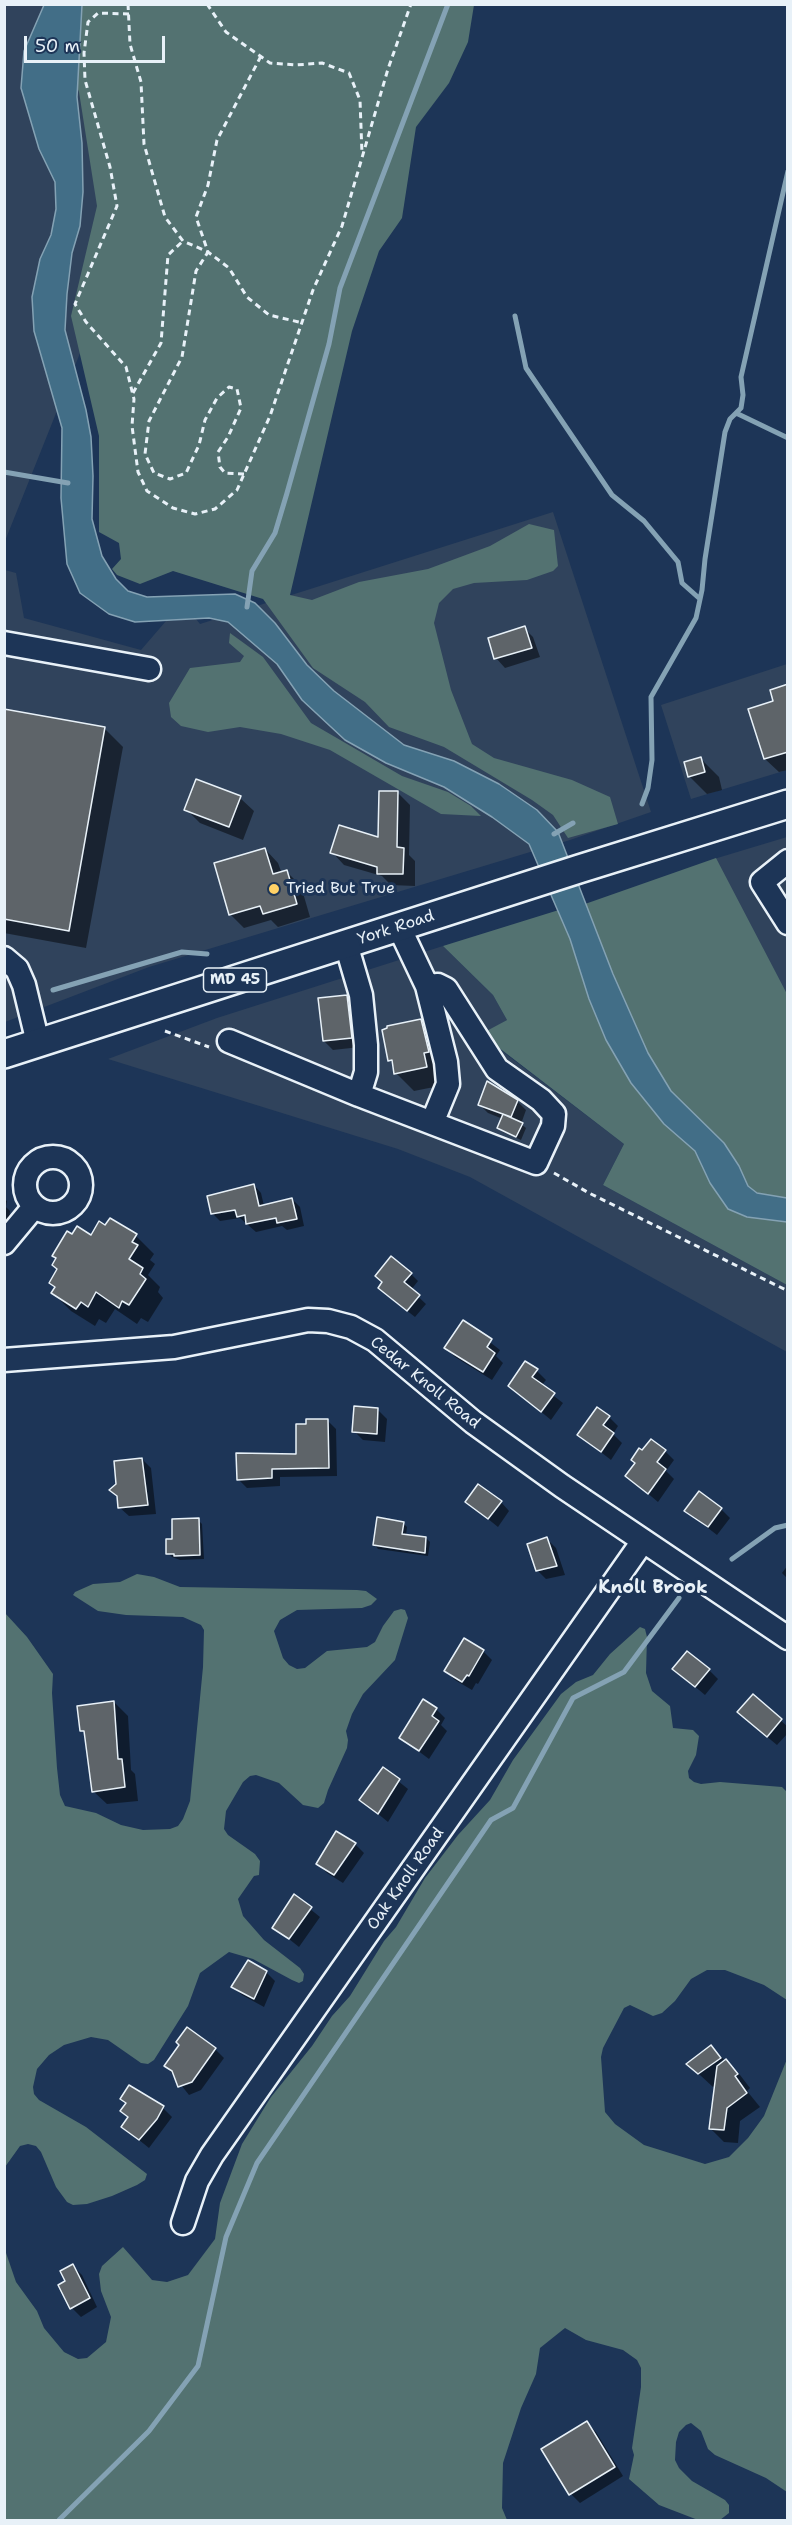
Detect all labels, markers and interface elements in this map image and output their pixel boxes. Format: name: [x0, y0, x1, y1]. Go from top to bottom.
scale bar: [27, 24, 168, 62]
text: 50 m: [35, 34, 80, 58]
place label: Tried But True: [286, 879, 395, 899]
marker: Tried But True: [267, 882, 281, 896]
street label: York Road: [355, 907, 437, 949]
road number: MD 45: [204, 968, 266, 992]
street label: Cedar Knoll Road: [366, 1333, 484, 1433]
district label: Knoll Brook: [598, 1577, 708, 1599]
street label: Oak Knoll Road: [364, 1824, 448, 1934]

